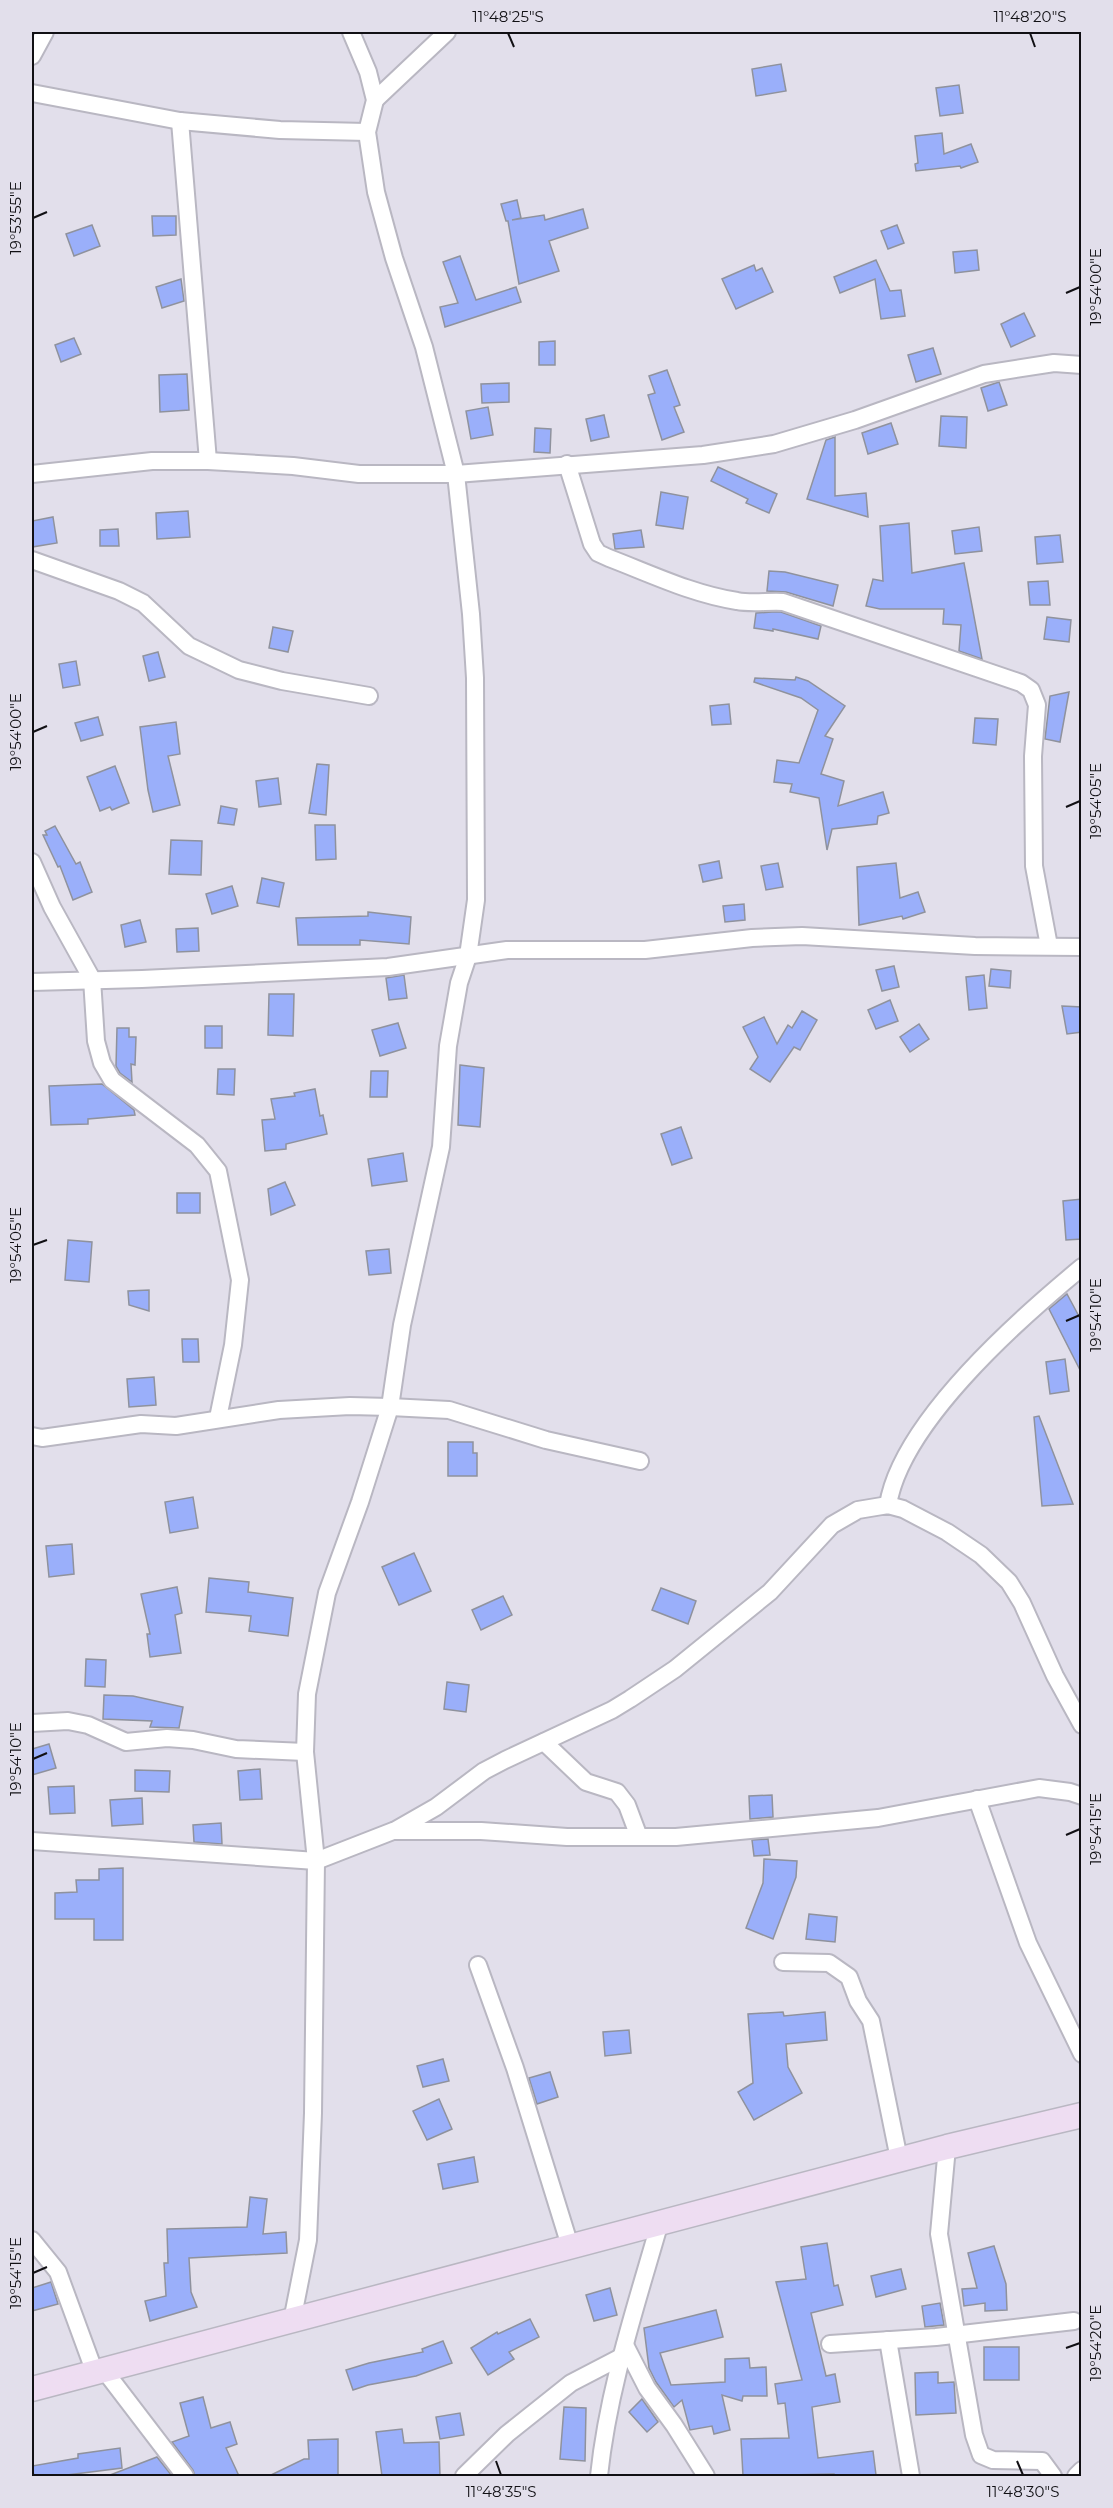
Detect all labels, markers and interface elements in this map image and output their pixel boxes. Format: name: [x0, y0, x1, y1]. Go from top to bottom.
text: 11°48'25"S: [472, 7, 544, 26]
text: 11°48'20"S: [994, 7, 1066, 26]
text: 19°53'55"E: [6, 181, 25, 255]
text: 19°54'00"E: [1086, 248, 1105, 326]
text: 19°54'00"E: [6, 693, 25, 771]
text: 19°54'05"E: [1086, 763, 1105, 839]
text: 19°54'05"E: [6, 1207, 25, 1283]
text: 19°54'10"E: [1086, 1278, 1105, 1352]
text: 19°54'10"E: [6, 1722, 25, 1796]
text: 19°54'15"E: [1086, 1793, 1105, 1865]
text: 19°54'15"E: [6, 2237, 25, 2309]
text: 19°54'20"E: [1086, 2305, 1105, 2381]
text: 11°48'35"S: [465, 2482, 537, 2501]
text: 11°48'30"S: [987, 2482, 1059, 2501]

